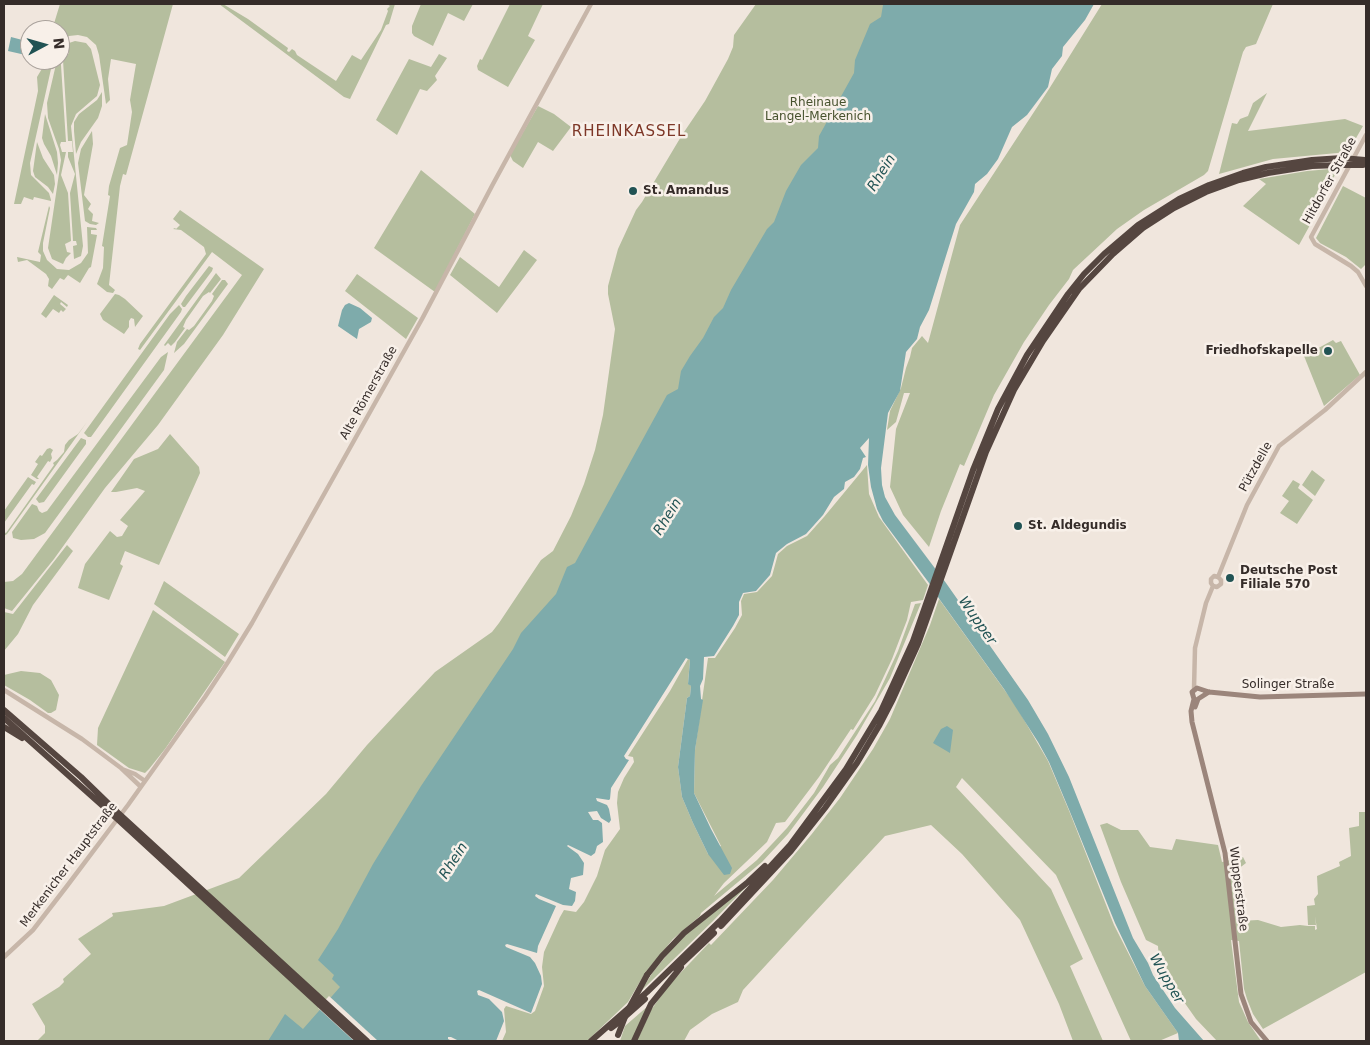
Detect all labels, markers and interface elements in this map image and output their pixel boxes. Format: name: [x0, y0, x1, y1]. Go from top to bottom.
north arrow: [20, 20, 70, 70]
text: N: [50, 37, 67, 50]
park label: Rheinaue Langel-Merkenich: [765, 96, 871, 124]
district label: RHEINKASSEL: [570, 123, 688, 141]
street label: Hitdorfer Straße: [1300, 135, 1360, 227]
water label: Rhein: [864, 152, 900, 194]
place label: St. Amandus: [643, 184, 729, 198]
marker: St. Amandus: [627, 185, 639, 197]
street label: Alte Römerstraße: [337, 344, 401, 442]
place label: Friedhofskapelle: [1205, 344, 1318, 358]
marker: Friedhofskapelle: [1322, 345, 1334, 357]
street label: Pützdelle: [1236, 440, 1276, 494]
water label: Rhein: [650, 496, 686, 538]
place label: St. Aldegundis: [1028, 519, 1127, 533]
marker: St. Aldegundis: [1012, 520, 1024, 532]
place label: Deutsche Post Filiale 570: [1240, 564, 1337, 592]
marker: Deutsche Post Filiale 570: [1224, 572, 1236, 584]
water label: Wupper: [954, 594, 1000, 648]
street label: Solinger Straße: [1242, 678, 1334, 692]
street label: Merkenicher Hauptstraße: [17, 800, 121, 930]
water label: Rhein: [436, 840, 472, 882]
street label: Wupperstraße: [1226, 846, 1250, 932]
water label: Wupper: [1145, 951, 1187, 1007]

